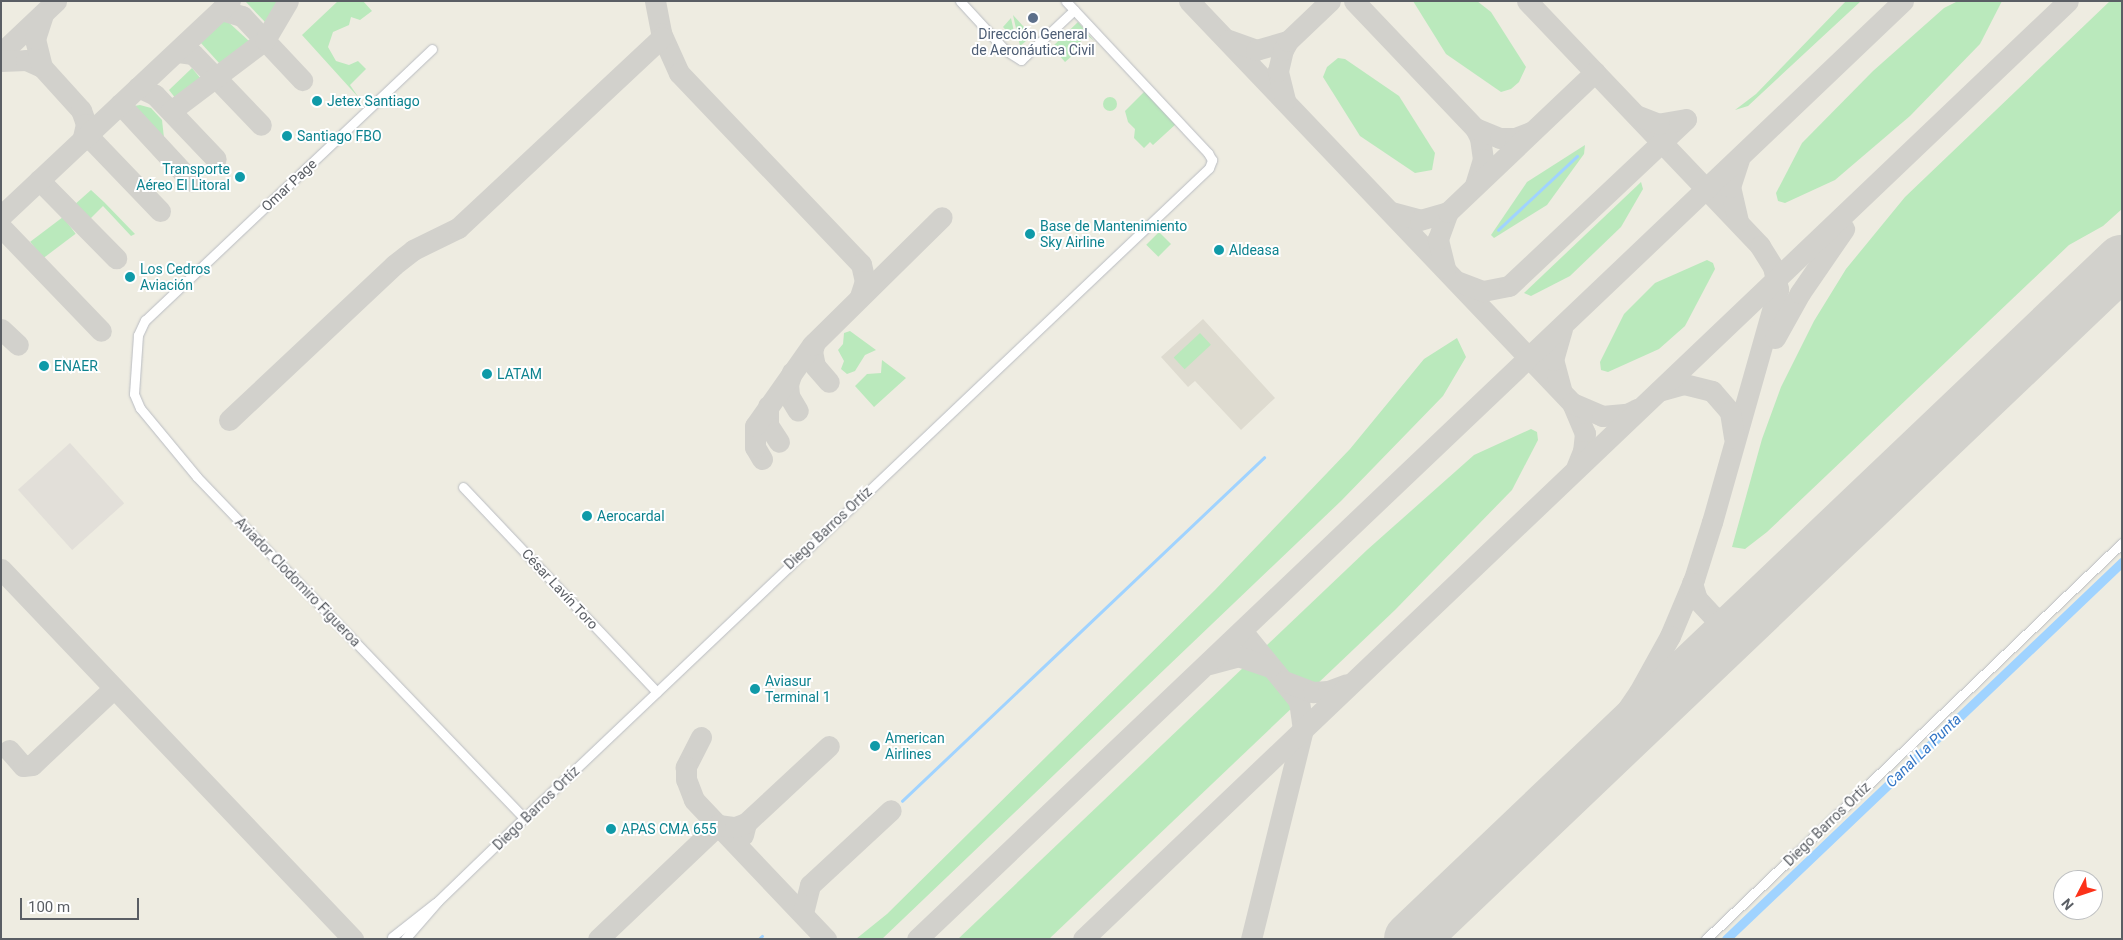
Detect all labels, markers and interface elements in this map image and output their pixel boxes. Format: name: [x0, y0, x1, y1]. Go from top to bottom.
marker: Dirección General de Aeronáutica Civil: [1027, 12, 1039, 24]
place label: Dirección General de Aeronáutica Civil: [971, 26, 1095, 58]
place label: Jetex Santiago: [327, 93, 420, 109]
marker: Jetex Santiago: [311, 95, 323, 107]
place label: Santiago FBO: [297, 128, 382, 144]
marker: Santiago FBO: [281, 130, 293, 142]
street label: Omar Page: [258, 155, 320, 215]
place label: Transporte Aéreo El Litoral: [136, 161, 230, 193]
marker: Transporte Aéreo El Litoral: [234, 171, 246, 183]
place label: Base de Mantenimiento Sky Airline: [1040, 218, 1187, 250]
marker: Base de Mantenimiento Sky Airline: [1024, 228, 1036, 240]
place label: Aldeasa: [1229, 242, 1279, 258]
marker: Aldeasa: [1213, 244, 1225, 256]
place label: Los Cedros Aviación: [140, 261, 210, 294]
marker: Los Cedros Aviación: [124, 271, 136, 283]
place label: ENAER: [54, 358, 98, 374]
marker: ENAER: [38, 360, 50, 372]
place label: LATAM: [497, 366, 542, 382]
marker: LATAM: [481, 368, 493, 380]
street label: Diego Barros Ortíz: [781, 483, 875, 573]
place label: Aerocardal: [597, 508, 665, 524]
marker: Aerocardal: [581, 510, 593, 522]
street label: Aviador Clodomiro Figueroa: [232, 514, 364, 650]
street label: César Lavín Toro: [518, 545, 602, 633]
place label: Aviasur Terminal 1: [765, 673, 831, 706]
marker: Aviasur Terminal 1: [749, 683, 761, 695]
water label: Canal La Punta: [1883, 711, 1965, 791]
place label: American Airlines: [885, 730, 945, 762]
marker: American Airlines: [869, 740, 881, 752]
street label: Diego Barros Ortíz: [489, 763, 583, 853]
street label: Diego Barros Ortíz: [1780, 779, 1874, 869]
place label: APAS CMA 655: [621, 821, 717, 837]
marker: APAS CMA 655: [605, 823, 617, 835]
north arrow: [2053, 870, 2103, 920]
scale bar: [22, 888, 141, 920]
text: N: [2058, 895, 2077, 913]
text: 100 m: [28, 898, 70, 916]

